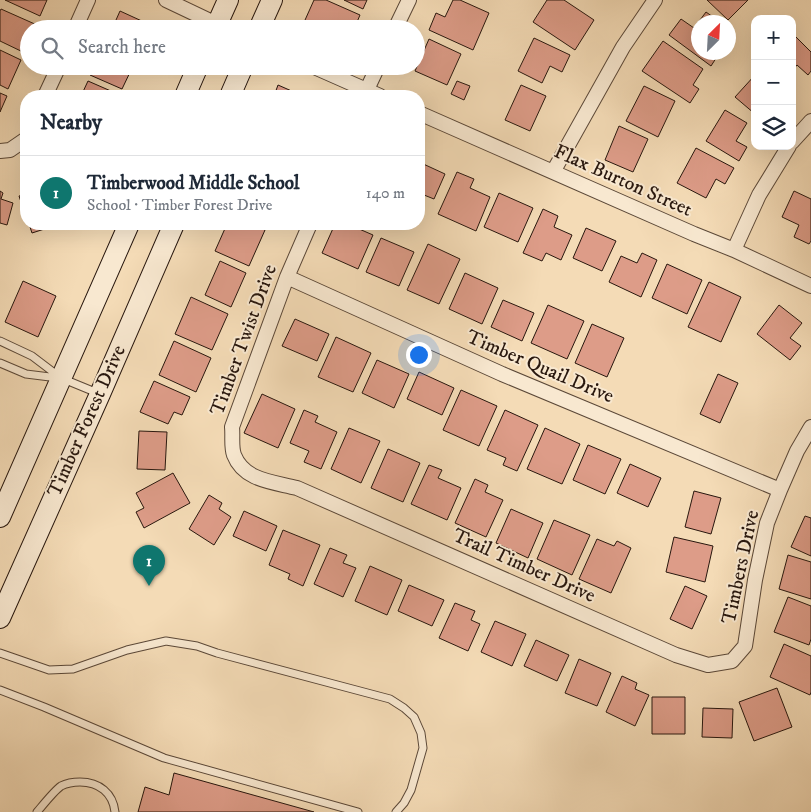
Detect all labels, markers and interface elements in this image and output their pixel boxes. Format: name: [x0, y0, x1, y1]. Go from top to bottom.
north arrow: [691, 15, 736, 60]
map controls: [751, 15, 796, 150]
button: +: [751, 15, 796, 60]
search box: [20, 20, 425, 75]
icon: search: [38, 34, 66, 62]
text: Search here: [78, 36, 166, 59]
button: −: [751, 60, 796, 105]
button: layers: [751, 105, 796, 150]
text: Nearby: [40, 110, 102, 136]
street label: Flax Burton Street: [550, 139, 696, 223]
text: Timberwood Middle School: [87, 172, 300, 195]
text: 1: [53, 183, 59, 203]
text: 140 m: [366, 183, 405, 203]
text: School · Timber Forest Drive: [87, 195, 272, 215]
street label: Timber Twist Drive: [205, 261, 283, 419]
street label: Timber Quail Drive: [463, 325, 617, 409]
street label: Timber Forest Drive: [42, 341, 132, 501]
your location: [406, 342, 432, 368]
street label: Timbers Drive: [717, 508, 765, 626]
street label: Trail Timber Drive: [449, 523, 599, 609]
pin: 1: [133, 545, 165, 586]

